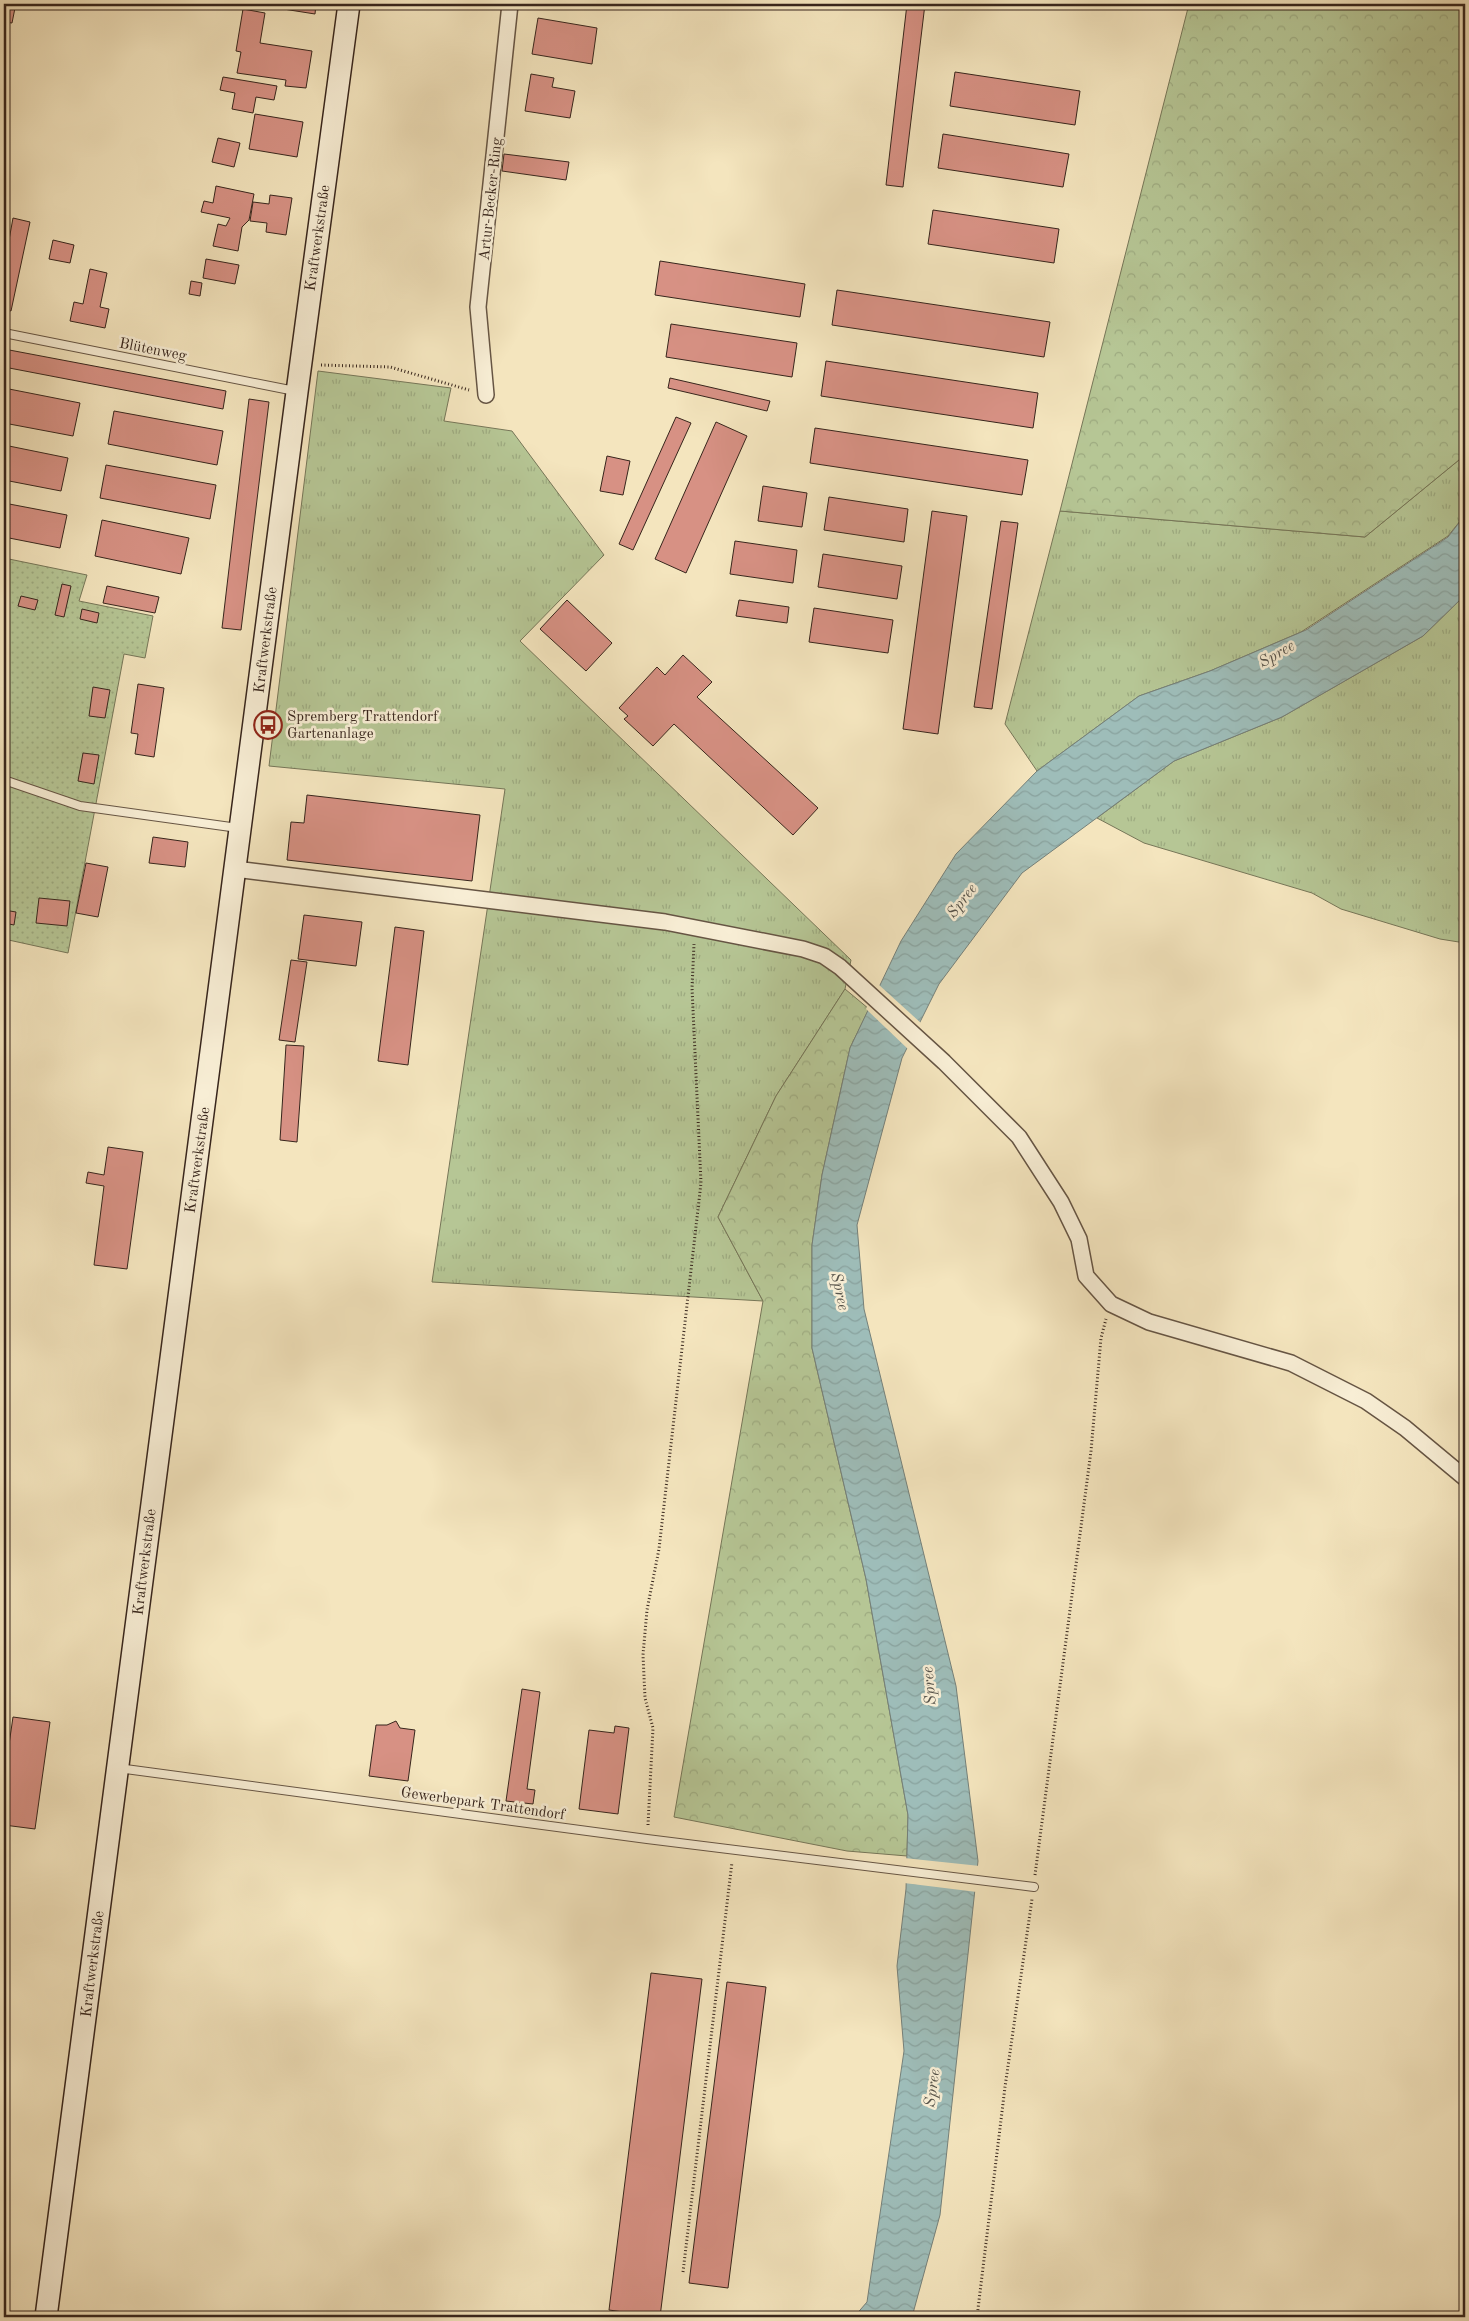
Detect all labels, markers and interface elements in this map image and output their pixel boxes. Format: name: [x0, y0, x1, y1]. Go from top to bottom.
street label: Artur-Becker-Ring: [478, 137, 505, 261]
street label: Kraftwerkstraße: [304, 184, 333, 292]
street label: Blütenweg: [118, 337, 188, 364]
street label: Kraftwerkstraße: [253, 586, 280, 694]
water label: Spree: [1256, 638, 1298, 671]
bus stop icon: Spremberg Trattendorf Gartenanlage: [253, 710, 283, 740]
place label: Spremberg Trattendorf Gartenanlage: [287, 710, 439, 742]
water label: Spree: [944, 881, 981, 921]
street label: Kraftwerkstraße: [184, 1106, 213, 1214]
water label: Spree: [827, 1271, 851, 1312]
street label: Kraftwerkstraße: [132, 1508, 159, 1616]
water label: Spree: [920, 1665, 940, 1706]
street label: Gewerbepark Trattendorf: [400, 1786, 567, 1824]
street label: Kraftwerkstraße: [80, 1910, 107, 2018]
water label: Spree: [922, 2068, 944, 2108]

